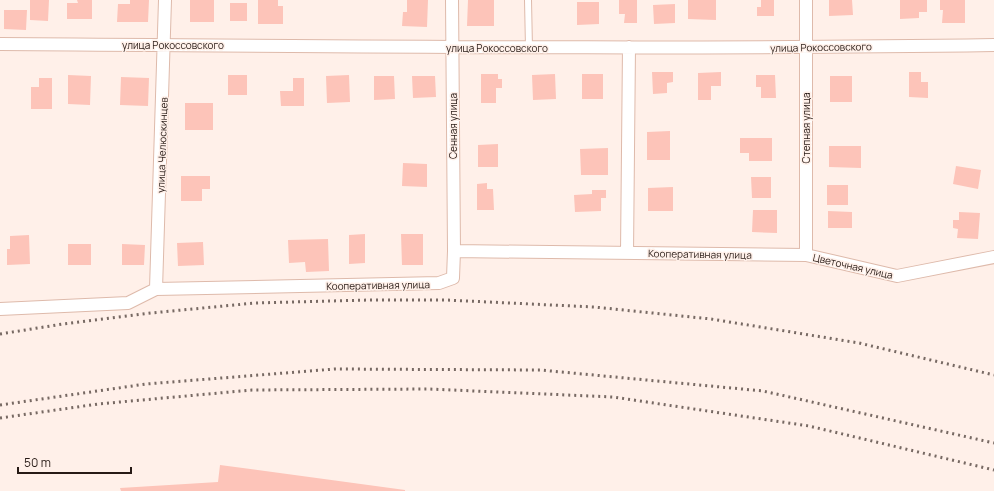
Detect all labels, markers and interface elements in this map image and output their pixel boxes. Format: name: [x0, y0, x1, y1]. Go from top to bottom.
street label: улица Рокоссовского: [122, 38, 224, 52]
street label: улица Рокоссовского: [770, 39, 872, 55]
street label: улица Рокоссовского: [446, 41, 548, 55]
street label: Сенная улица: [446, 93, 460, 159]
street label: Степная улица: [799, 93, 813, 164]
street label: улица Челюскинцев: [153, 96, 171, 193]
street label: Кооперативная улица: [648, 246, 752, 262]
street label: Цветочная улица: [812, 250, 894, 282]
street label: Кооперативная улица: [326, 277, 430, 293]
scale bar: [18, 449, 131, 475]
text: 50 m: [24, 454, 51, 471]

